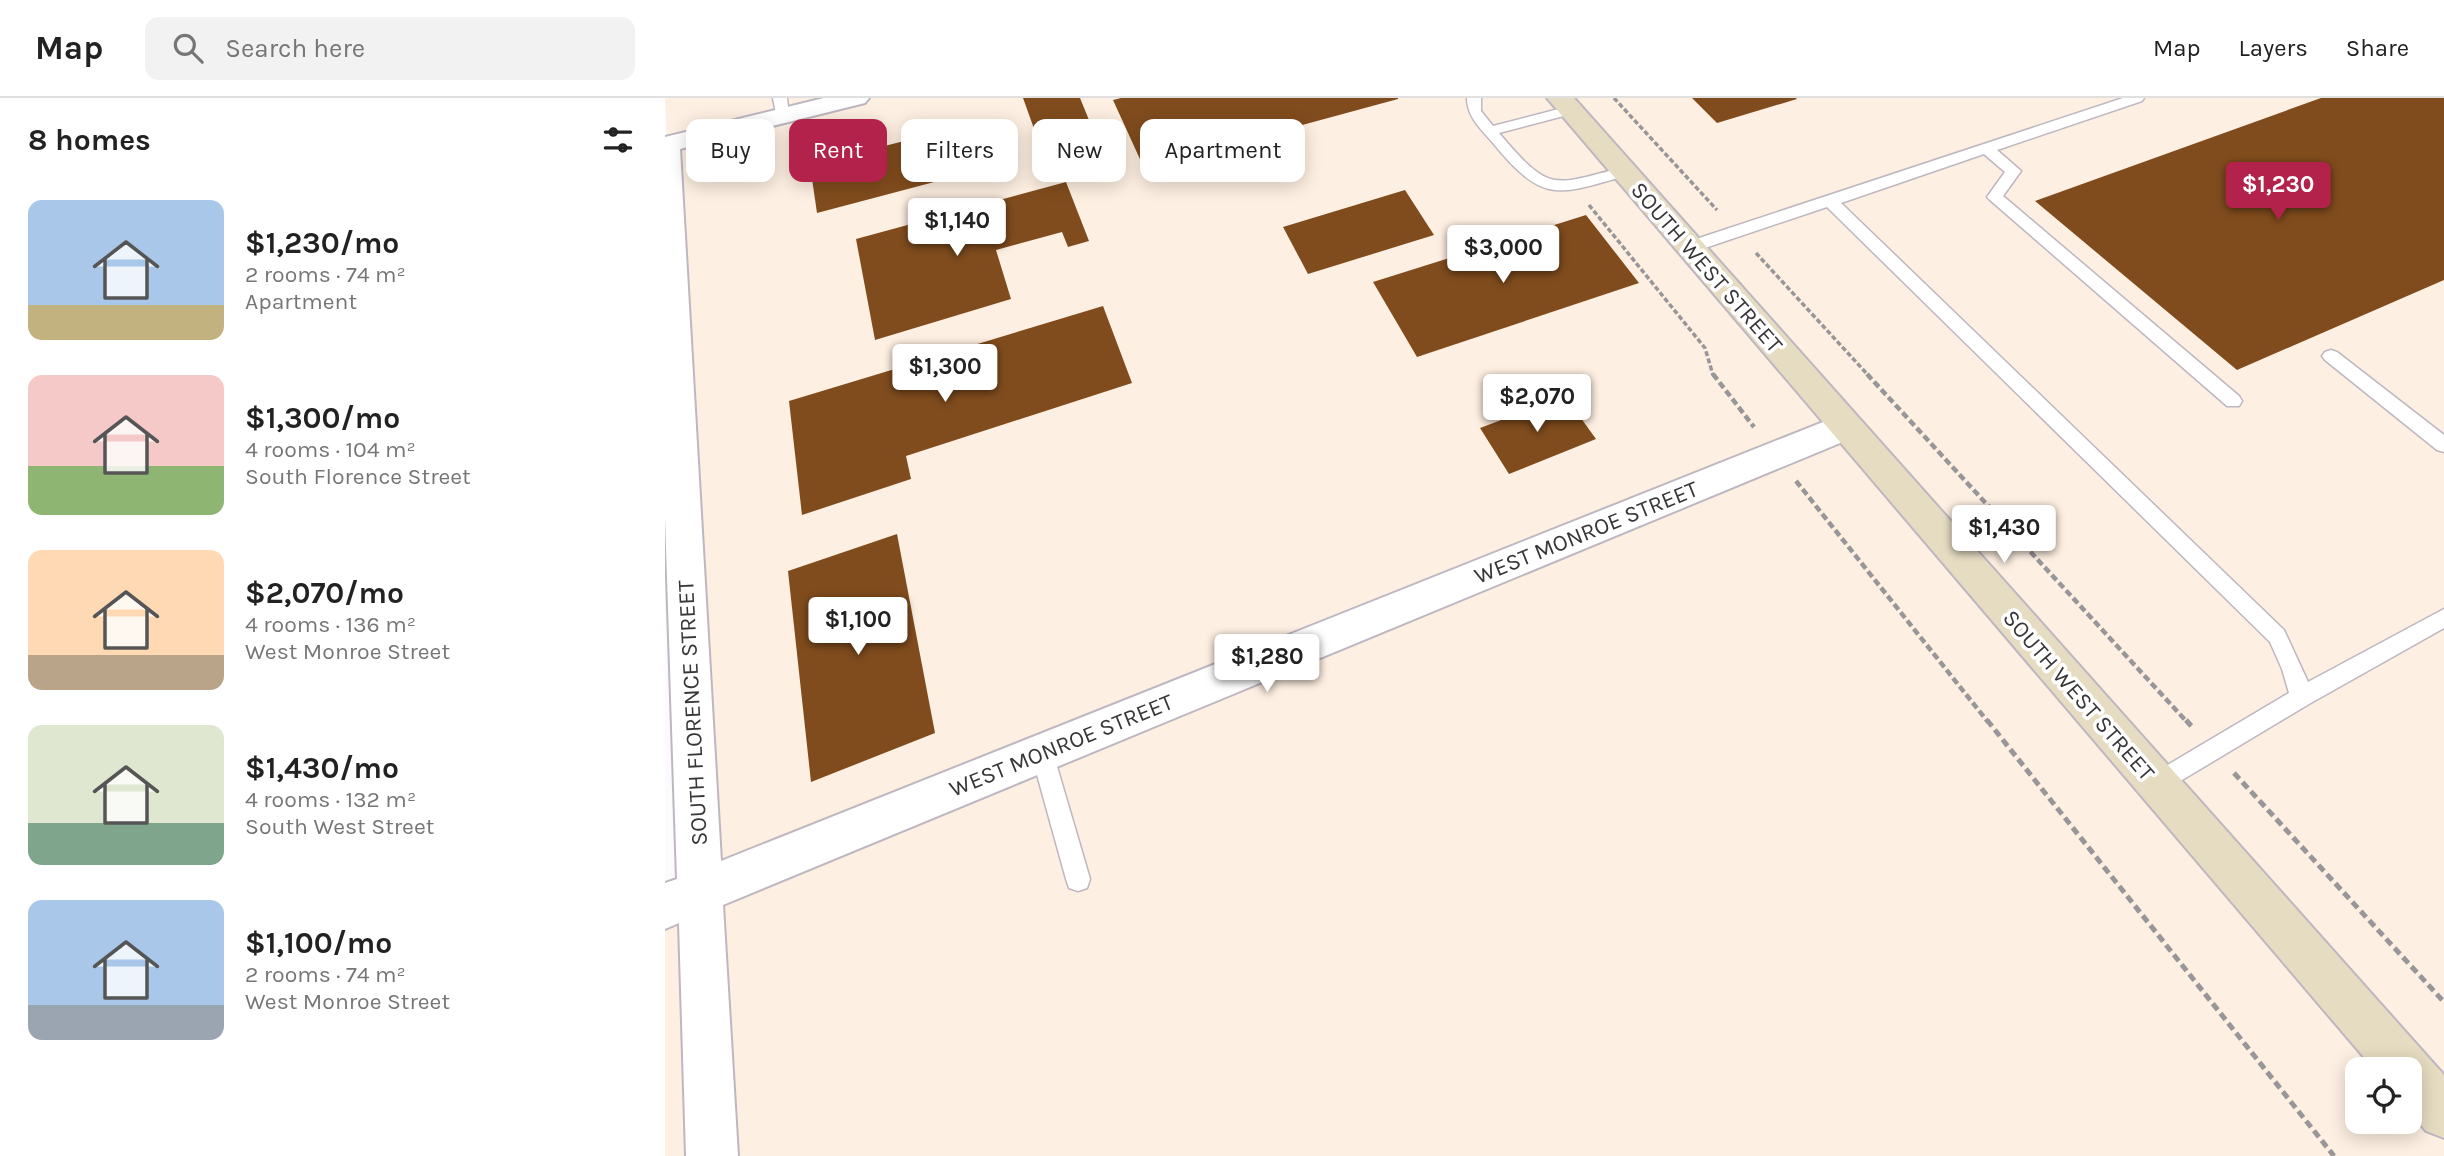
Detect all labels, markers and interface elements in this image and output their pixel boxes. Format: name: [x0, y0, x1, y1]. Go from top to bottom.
search box: [145, 17, 635, 80]
text: Map: [35, 29, 103, 67]
icon: search: [169, 29, 207, 67]
text: Search here: [225, 33, 365, 64]
text: Map: [2153, 34, 2201, 62]
text: Layers: [2239, 34, 2308, 62]
text: Share: [2346, 34, 2409, 62]
chip: Buy: [686, 119, 775, 182]
chip: Rent: [789, 119, 887, 182]
chip: Filters: [901, 119, 1018, 182]
chip: New: [1032, 119, 1126, 182]
chip: Apartment: [1140, 119, 1305, 182]
icon: filters: [599, 121, 637, 159]
text: 8 homes: [28, 122, 151, 158]
pin: $1,230: [2221, 162, 2335, 222]
text: $1,230: [2242, 171, 2314, 198]
street label: SOUTH WEST STREET: [1625, 176, 1788, 359]
pin: $1,140: [900, 198, 1014, 258]
text: $1,140: [924, 207, 990, 234]
text: $1,230/mo: [245, 225, 399, 261]
pin: $3,000: [1446, 226, 1560, 285]
icon: home: [84, 228, 168, 312]
text: $3,000: [1463, 234, 1543, 261]
text: 2 rooms · 74 m²: [245, 261, 406, 288]
text: Apartment: [245, 288, 357, 315]
pin: $1,300: [888, 344, 1002, 404]
text: $1,300: [908, 353, 982, 380]
pin: $2,070: [1480, 374, 1594, 434]
text: $2,070: [1499, 383, 1575, 410]
text: $1,300/mo: [245, 400, 400, 436]
icon: home: [84, 403, 168, 487]
text: 4 rooms · 104 m²: [245, 436, 416, 463]
text: South Florence Street: [245, 463, 471, 490]
street label: WEST MONROE STREET: [1471, 475, 1702, 590]
pin: $1,430: [1947, 505, 2061, 565]
text: $1,430: [1968, 514, 2040, 541]
text: $2,070/mo: [245, 575, 404, 611]
icon: home: [84, 578, 168, 662]
street label: SOUTH FLORENCE STREET: [672, 579, 713, 846]
pin: $1,100: [801, 598, 915, 657]
street label: SOUTH WEST STREET: [1997, 604, 2160, 787]
text: $1,100: [824, 606, 892, 633]
text: 4 rooms · 136 m²: [245, 611, 416, 638]
pin: $1,280: [1210, 634, 1324, 694]
text: West Monroe Street: [245, 638, 450, 665]
text: $1,280: [1230, 643, 1304, 670]
street label: WEST MONROE STREET: [946, 688, 1177, 803]
text: $1,430/mo: [245, 750, 399, 786]
icon: home: [84, 753, 168, 837]
text: 4 rooms · 132 m²: [245, 786, 416, 813]
text: South West Street: [245, 813, 434, 840]
text: $1,100/mo: [245, 925, 392, 961]
icon: home: [84, 928, 168, 1012]
text: 2 rooms · 74 m²: [245, 961, 406, 988]
text: West Monroe Street: [245, 988, 450, 1015]
map controls: [2345, 1057, 2422, 1134]
button: locate: [2345, 1057, 2422, 1134]

